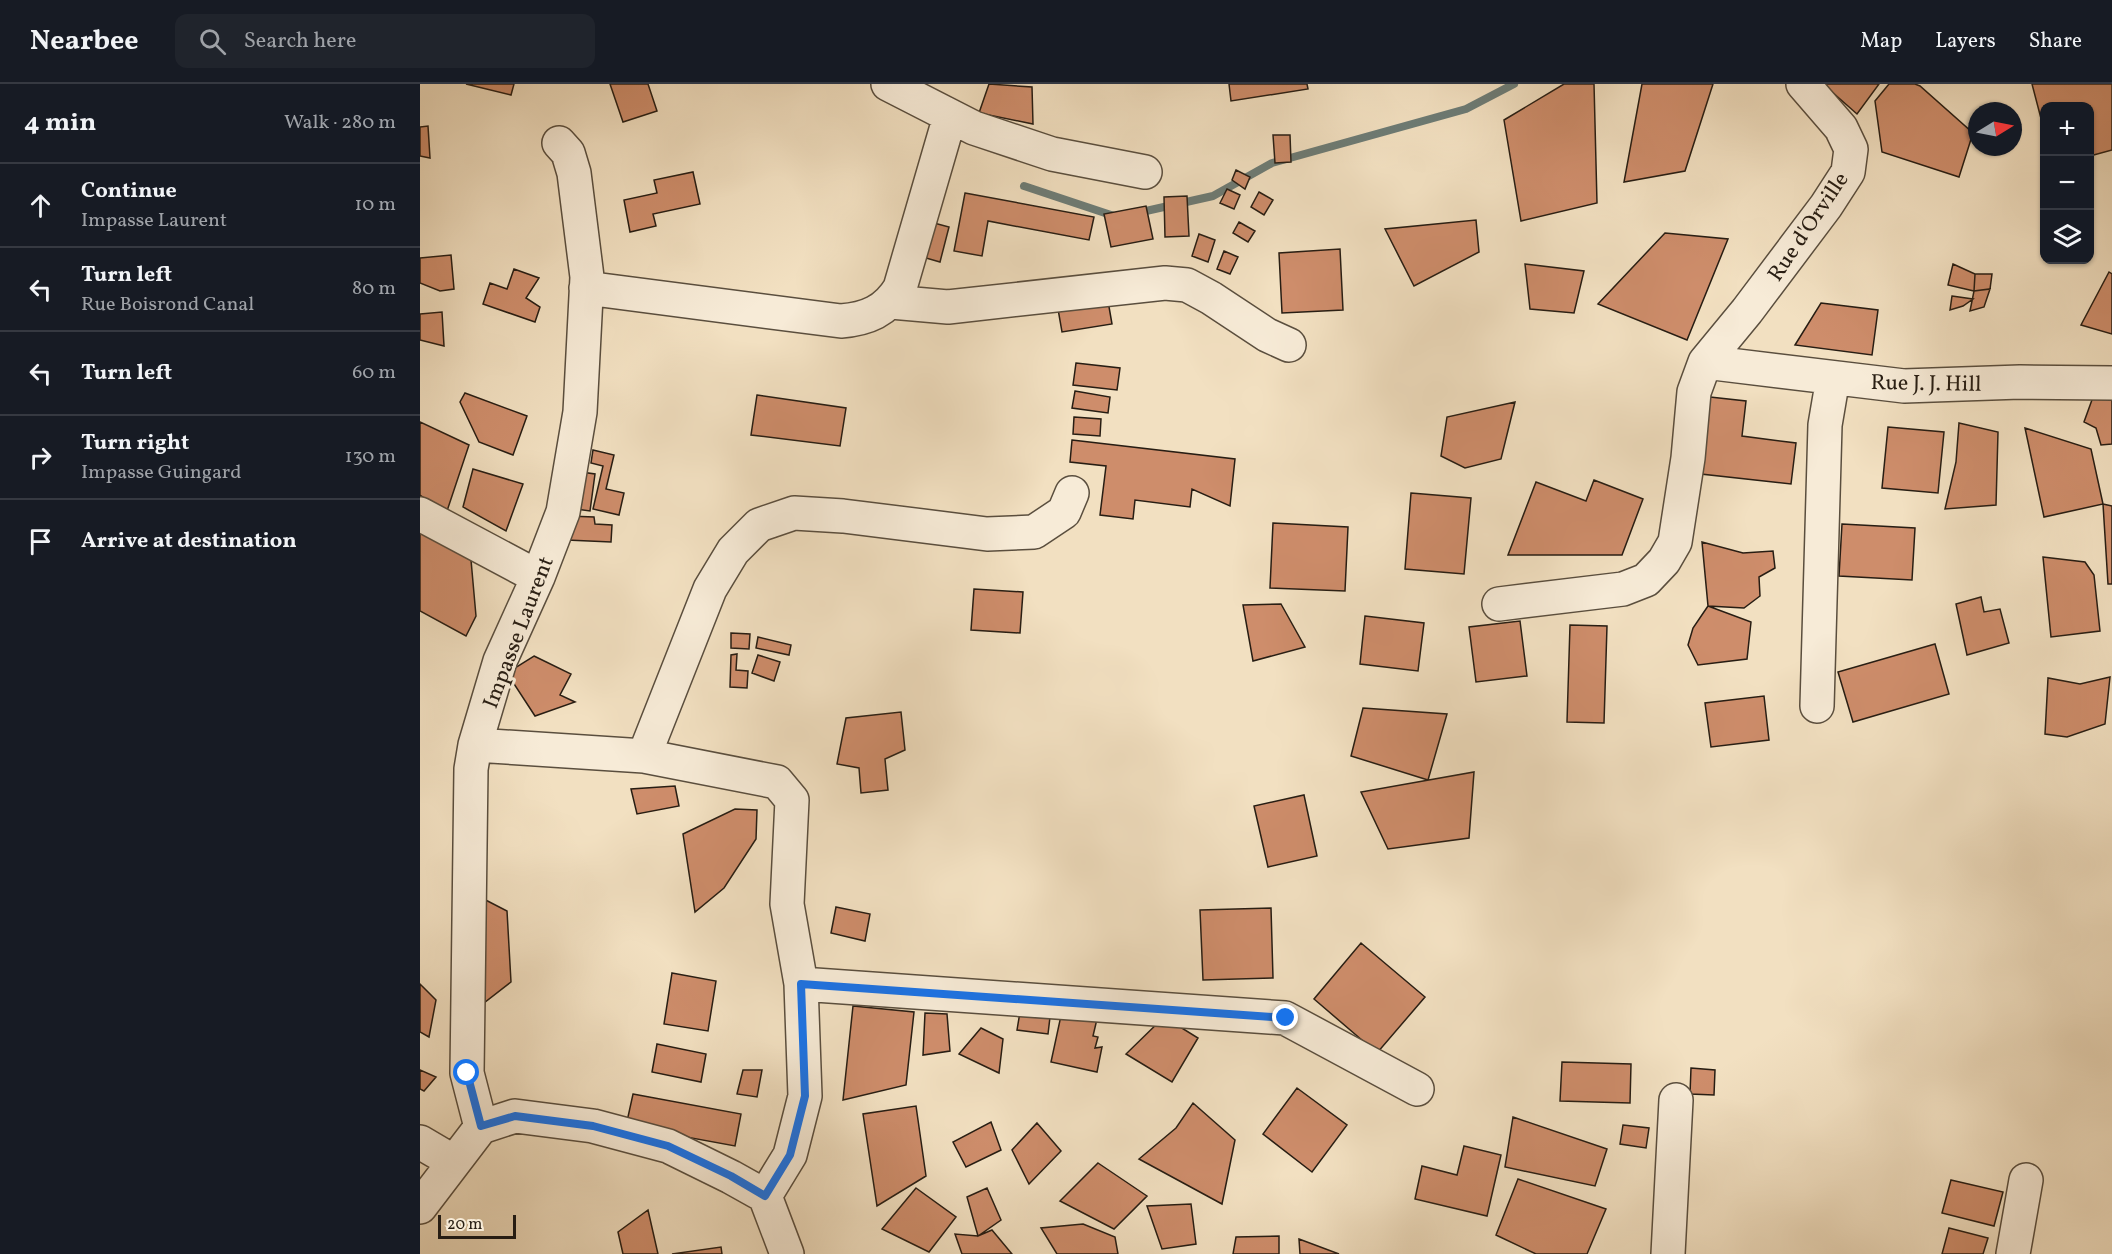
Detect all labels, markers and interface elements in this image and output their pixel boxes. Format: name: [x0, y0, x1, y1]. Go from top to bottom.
search box: [175, 14, 595, 68]
text: Nearbee: [30, 22, 139, 61]
icon: search: [196, 25, 229, 58]
text: Search here: [244, 26, 356, 57]
text: Map: [1860, 27, 1902, 56]
text: Layers: [1935, 27, 1996, 56]
text: Share: [2029, 27, 2082, 56]
north arrow: [1968, 102, 2022, 156]
map controls: [2040, 102, 2094, 264]
button: +: [2040, 102, 2094, 156]
text: 4 min: [24, 105, 96, 141]
text: Walk · 280 m: [284, 109, 396, 137]
button: −: [2040, 156, 2094, 210]
street label: Rue d'Orville: [1761, 167, 1857, 288]
text: Continue: [81, 176, 177, 207]
icon: ahead: [24, 189, 57, 222]
text: 10 m: [355, 191, 396, 219]
text: Impasse Laurent: [81, 207, 227, 235]
button: layers: [2040, 210, 2094, 264]
text: Turn left: [81, 260, 172, 291]
icon: left: [24, 273, 57, 306]
text: 80 m: [352, 275, 396, 303]
text: Rue Boisrond Canal: [81, 291, 254, 319]
icon: left: [24, 357, 57, 390]
text: Turn left: [81, 358, 172, 389]
text: 60 m: [352, 359, 396, 387]
street label: Rue J. J. Hill: [1870, 368, 1982, 401]
text: Turn right: [81, 428, 189, 459]
icon: right: [24, 441, 57, 474]
text: 130 m: [345, 443, 396, 471]
text: Impasse Guingard: [81, 459, 242, 487]
icon: arrive: [24, 525, 57, 558]
text: Arrive at destination: [81, 526, 297, 557]
street label: Impasse Laurent: [476, 552, 563, 713]
route end: [1272, 1004, 1298, 1030]
route start: [453, 1059, 479, 1085]
scale bar: [438, 1212, 516, 1240]
text: 20 m: [447, 1214, 482, 1236]

